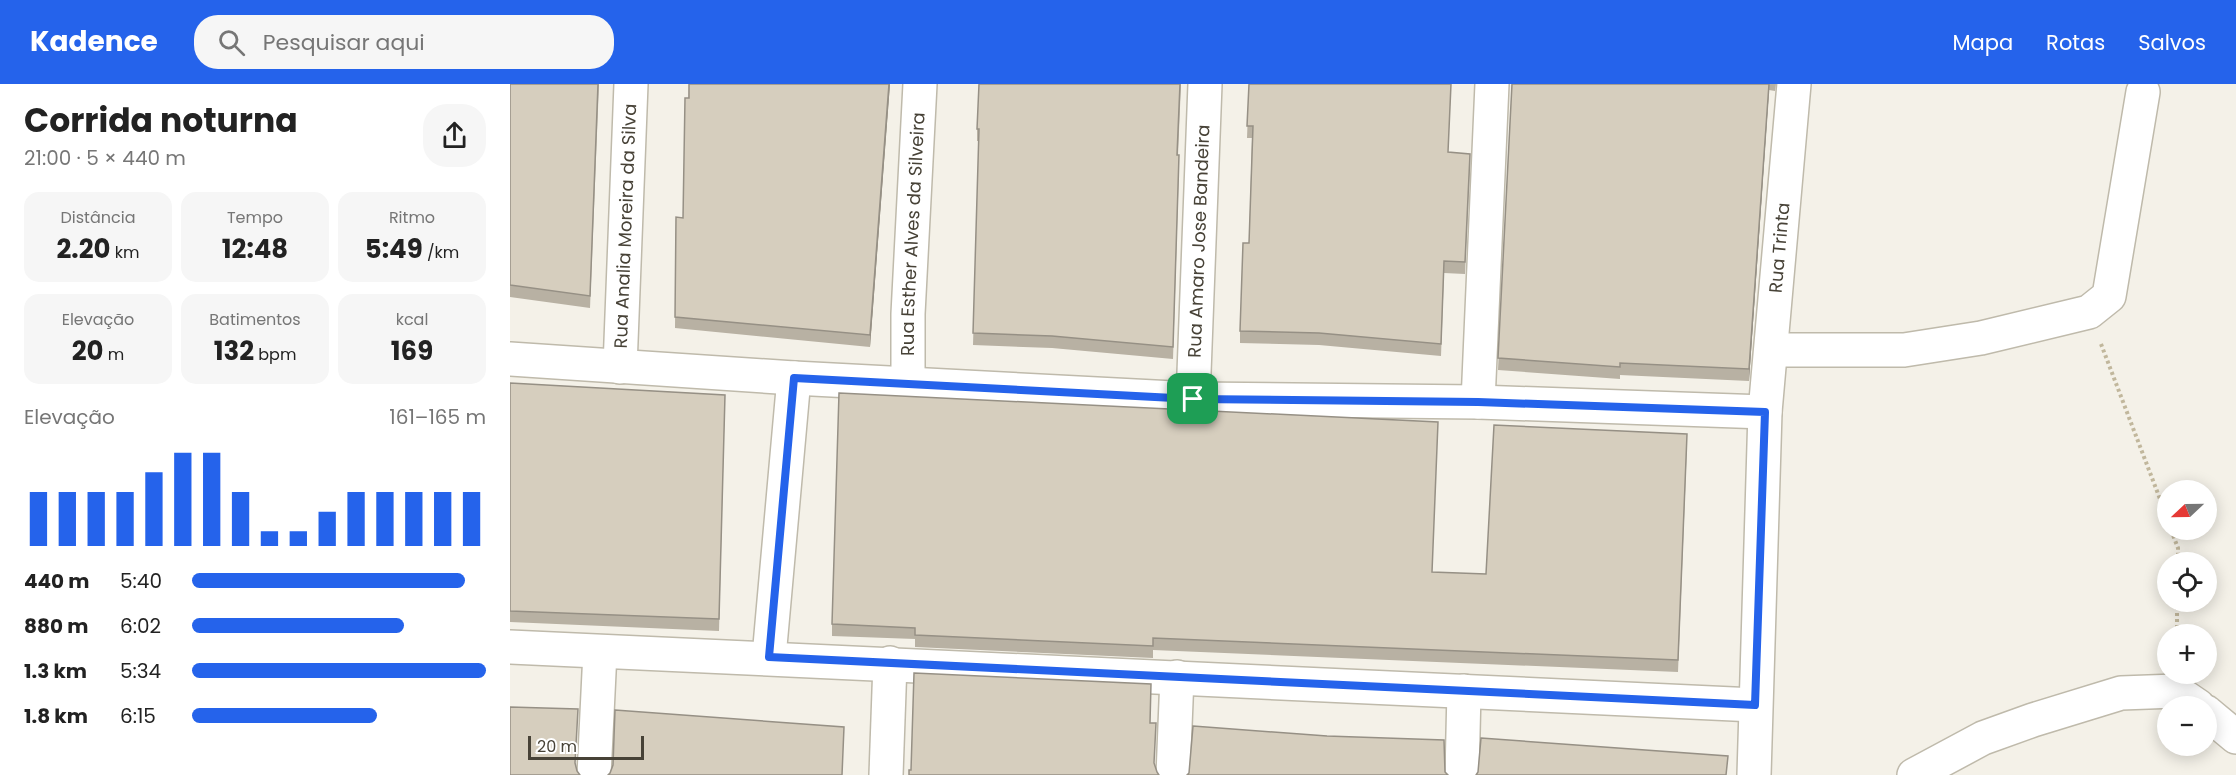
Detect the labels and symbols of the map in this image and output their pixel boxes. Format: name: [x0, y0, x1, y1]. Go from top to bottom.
street label: Rua Analia Moreira da Silva: [608, 103, 642, 349]
street label: Rua Esther Alves da Silveira: [895, 111, 931, 356]
street label: Rua Amaro Jose Bandeira: [1182, 124, 1215, 358]
street label: Rua Trinta: [1763, 202, 1795, 294]
pin: [1167, 373, 1218, 424]
north arrow: [2157, 480, 2217, 540]
scale bar: [528, 733, 644, 760]

